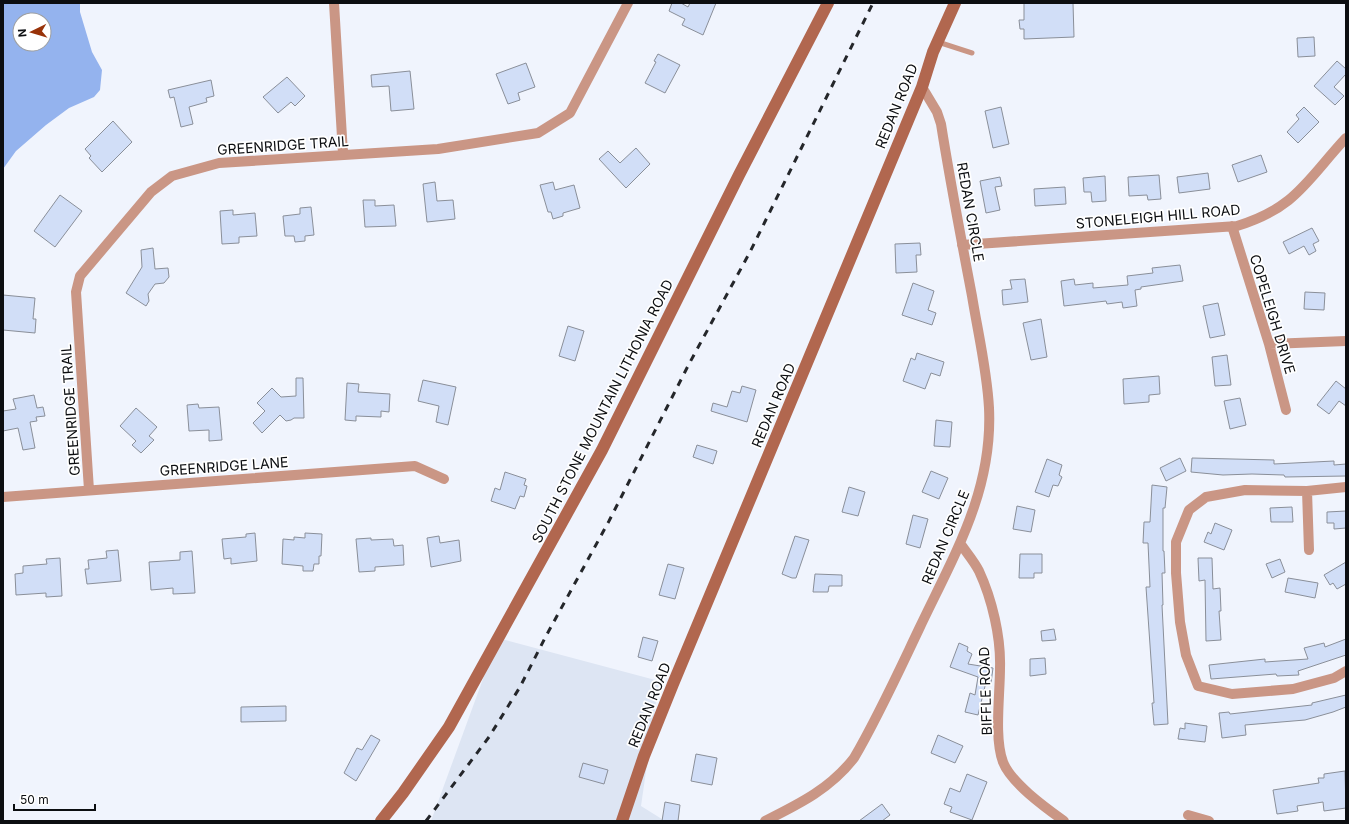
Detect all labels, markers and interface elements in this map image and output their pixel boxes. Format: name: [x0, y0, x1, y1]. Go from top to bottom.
north arrow: [12, 12, 52, 52]
text: N: [15, 28, 29, 38]
street label: REDAN ROAD: [871, 61, 921, 151]
street label: GREENRIDGE TRAIL: [217, 132, 349, 158]
street label: REDAN CIRCLE: [954, 161, 988, 263]
street label: STONELEIGH HILL ROAD: [1075, 200, 1241, 232]
street label: COPELEIGH DRIVE: [1247, 252, 1299, 376]
street label: SOUTH STONE MOUNTAIN LITHONIA ROAD: [528, 276, 676, 546]
street label: GREENRIDGE TRAIL: [57, 344, 83, 476]
street label: REDAN ROAD: [748, 360, 798, 450]
street label: GREENRIDGE LANE: [159, 453, 289, 479]
street label: REDAN CIRCLE: [917, 487, 973, 587]
street label: BIFFLE ROAD: [975, 646, 995, 736]
street label: REDAN ROAD: [624, 660, 674, 750]
scale bar: [14, 786, 95, 812]
text: 50 m: [20, 792, 49, 807]

